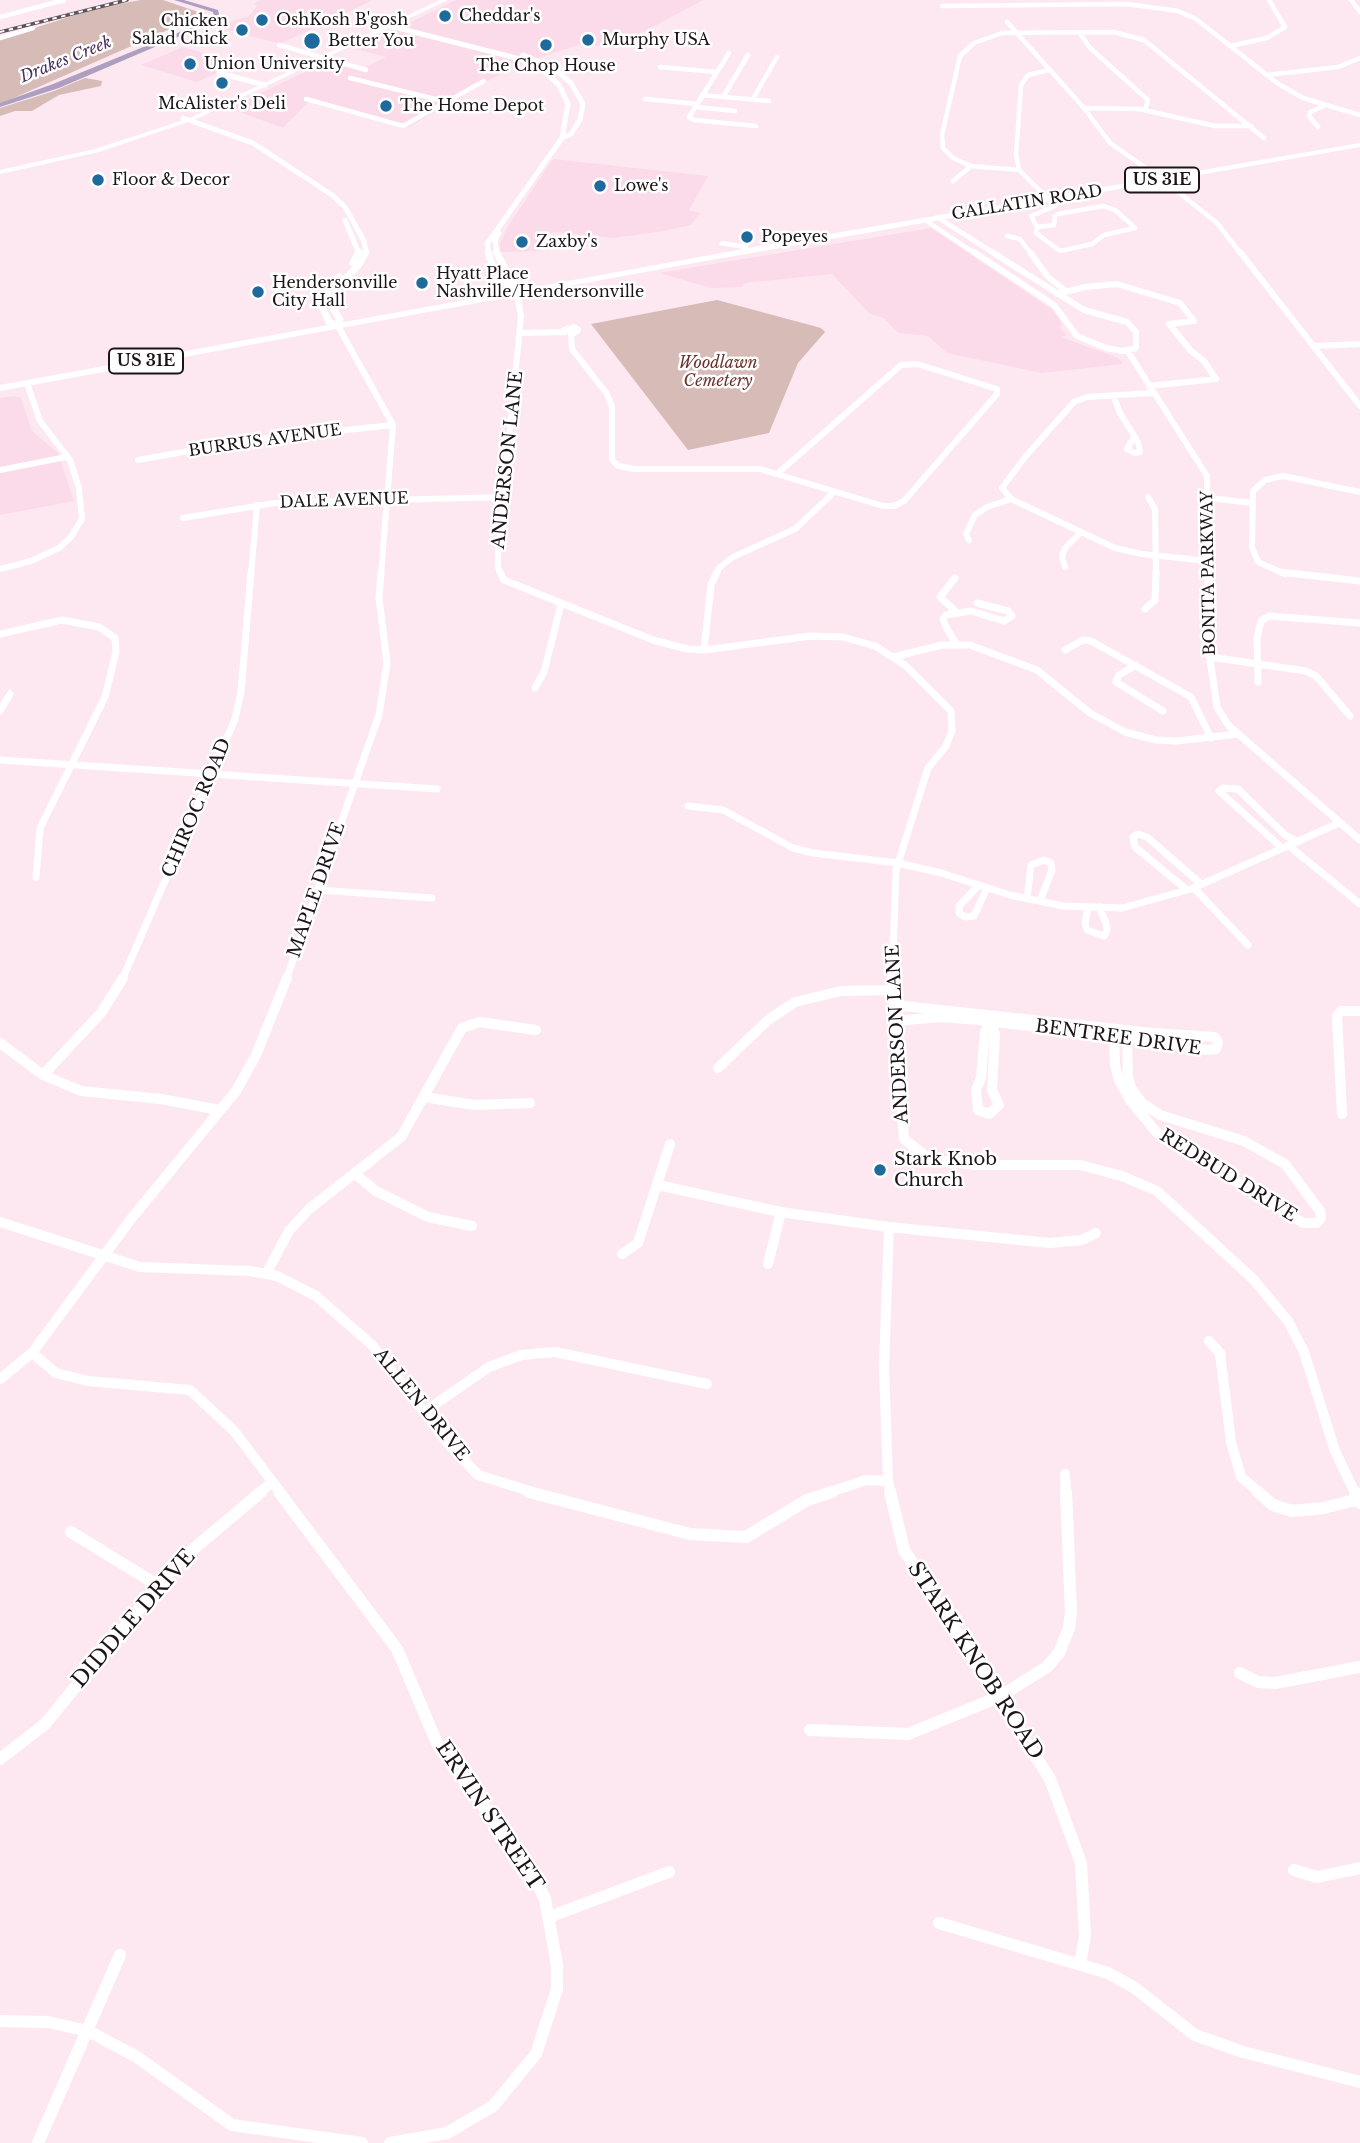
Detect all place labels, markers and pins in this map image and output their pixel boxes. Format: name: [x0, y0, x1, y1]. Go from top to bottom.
place label: Cheddar's: [459, 6, 541, 26]
marker: Cheddar's: [437, 8, 453, 24]
place label: OshKosh B'gosh: [276, 10, 408, 30]
place label: Chicken Salad Chick: [132, 11, 228, 49]
marker: OshKosh B'gosh: [254, 12, 270, 28]
marker: Chicken Salad Chick: [234, 22, 250, 38]
place label: Murphy USA: [602, 30, 710, 50]
marker: Better You: [302, 31, 322, 51]
place label: Better You: [328, 31, 414, 51]
marker: Murphy USA: [580, 32, 596, 48]
marker: The Chop House: [538, 37, 554, 53]
place label: Union University: [204, 54, 345, 74]
marker: Union University: [182, 56, 198, 72]
place label: The Chop House: [476, 56, 616, 76]
marker: McAlister's Deli: [214, 75, 230, 91]
place label: McAlister's Deli: [158, 94, 286, 114]
place label: The Home Depot: [400, 96, 544, 116]
marker: The Home Depot: [378, 98, 394, 114]
place label: Floor & Decor: [112, 170, 230, 190]
marker: Floor & Decor: [90, 172, 106, 188]
place label: Lowe's: [614, 176, 669, 196]
marker: Lowe's: [592, 178, 608, 194]
place label: Popeyes: [761, 227, 828, 247]
marker: Popeyes: [739, 229, 755, 245]
place label: Zaxby's: [536, 232, 598, 252]
marker: Zaxby's: [514, 234, 530, 250]
place label: Hyatt Place Nashville/Hendersonville: [436, 264, 644, 302]
place label: Hendersonville City Hall: [272, 273, 397, 311]
marker: Hyatt Place Nashville/Hendersonville: [414, 275, 430, 291]
marker: Hendersonville City Hall: [250, 284, 266, 300]
place label: Stark Knob Church: [894, 1149, 997, 1192]
marker: Stark Knob Church: [872, 1162, 888, 1178]

